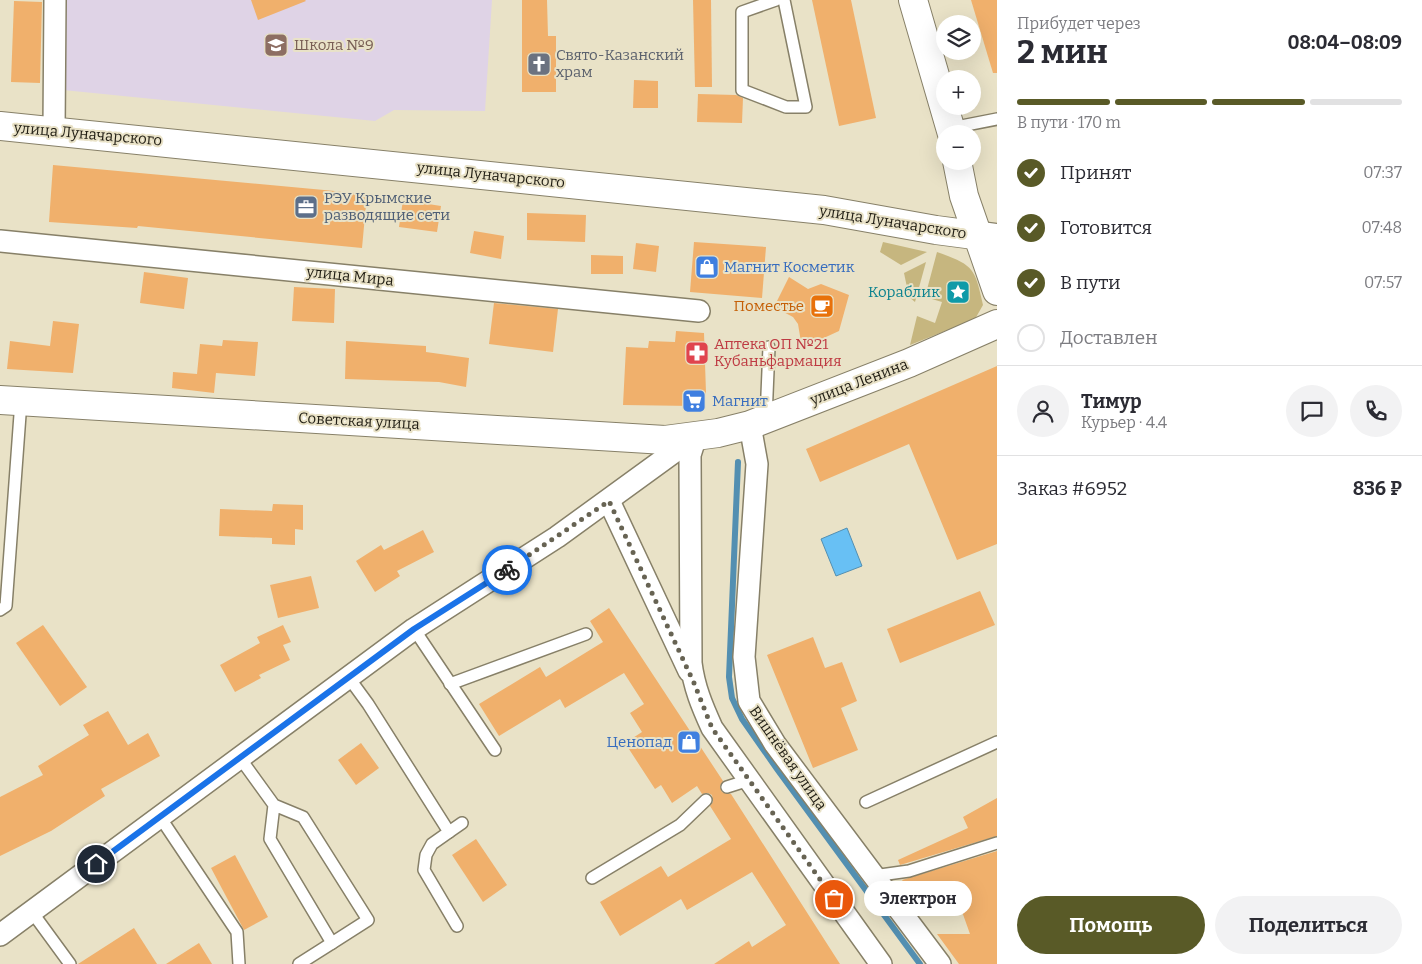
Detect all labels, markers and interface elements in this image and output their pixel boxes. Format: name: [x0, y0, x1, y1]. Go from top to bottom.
text: Прибудет через: [1017, 14, 1141, 33]
map controls: [936, 15, 981, 170]
button: layers: [936, 15, 981, 60]
text: 08:04–08:09: [1288, 31, 1402, 54]
school or university icon: Школа №9: [263, 32, 289, 58]
text: 2 мин: [1017, 33, 1108, 71]
place label: Школа №9: [294, 36, 374, 54]
place label: Свято-Казанский храм: [556, 46, 684, 81]
church icon: Свято-Казанский храм: [526, 51, 552, 77]
button: +: [936, 70, 981, 115]
text: В пути · 170 m: [1017, 113, 1121, 132]
street label: улица Луначарского: [12, 118, 163, 149]
button: −: [936, 125, 981, 170]
street label: улица Луначарского: [415, 158, 566, 192]
icon: check: [1017, 159, 1045, 187]
text: Принят: [1060, 161, 1131, 184]
text: 07:37: [1363, 163, 1402, 182]
place label: РЭУ Крымские разводящие сети: [324, 189, 450, 224]
office icon: РЭУ Крымские разводящие сети: [293, 194, 319, 220]
street label: улица Луначарского: [817, 201, 968, 243]
icon: check: [1017, 214, 1045, 242]
text: Готовится: [1060, 216, 1152, 239]
text: 07:48: [1361, 218, 1402, 237]
shop icon: Магнит Косметик: [694, 254, 720, 280]
place label: Магнит Косметик: [724, 258, 855, 276]
street label: улица Мира: [304, 262, 395, 290]
icon: check: [1017, 269, 1045, 297]
text: В пути: [1060, 271, 1121, 294]
text: 07:57: [1364, 273, 1402, 292]
place icon: Кораблик: [945, 279, 971, 305]
place label: Кораблик: [868, 283, 940, 301]
cafe icon: Поместье: [809, 293, 835, 319]
place label: Поместье: [734, 297, 804, 315]
text: Доставлен: [1060, 326, 1158, 349]
place label: Аптека ОП №21 Кубаньфармация: [714, 335, 841, 370]
pharmacy icon: Аптека ОП №21 Кубаньфармация: [684, 340, 710, 366]
street label: улица Ленина: [806, 355, 911, 409]
button: person: [1017, 385, 1069, 437]
button: chat: [1286, 385, 1338, 437]
button: phone: [1350, 385, 1402, 437]
supermarket icon: Магнит: [681, 388, 707, 414]
text: Тимур: [1081, 390, 1141, 413]
place label: Магнит: [712, 392, 768, 410]
street label: Советская улица: [298, 409, 420, 433]
text: Курьер · 4.4: [1081, 413, 1167, 432]
text: Заказ #6952: [1017, 477, 1127, 500]
text: 836 ₽: [1353, 477, 1402, 500]
courier: [482, 545, 532, 595]
icon: bike: [493, 556, 521, 584]
street label: Вишнёвая улица: [745, 702, 831, 814]
shop icon: Ценопад: [676, 729, 702, 755]
place label: Ценопад: [607, 733, 672, 751]
pin: [75, 843, 117, 885]
icon: home: [82, 850, 110, 878]
pin: [813, 878, 855, 920]
callout: Электрон: [864, 882, 972, 916]
icon: bag: [820, 885, 848, 913]
text: Электрон: [880, 889, 956, 908]
button: Помощь: [1017, 896, 1205, 954]
button: Поделиться: [1215, 896, 1402, 954]

